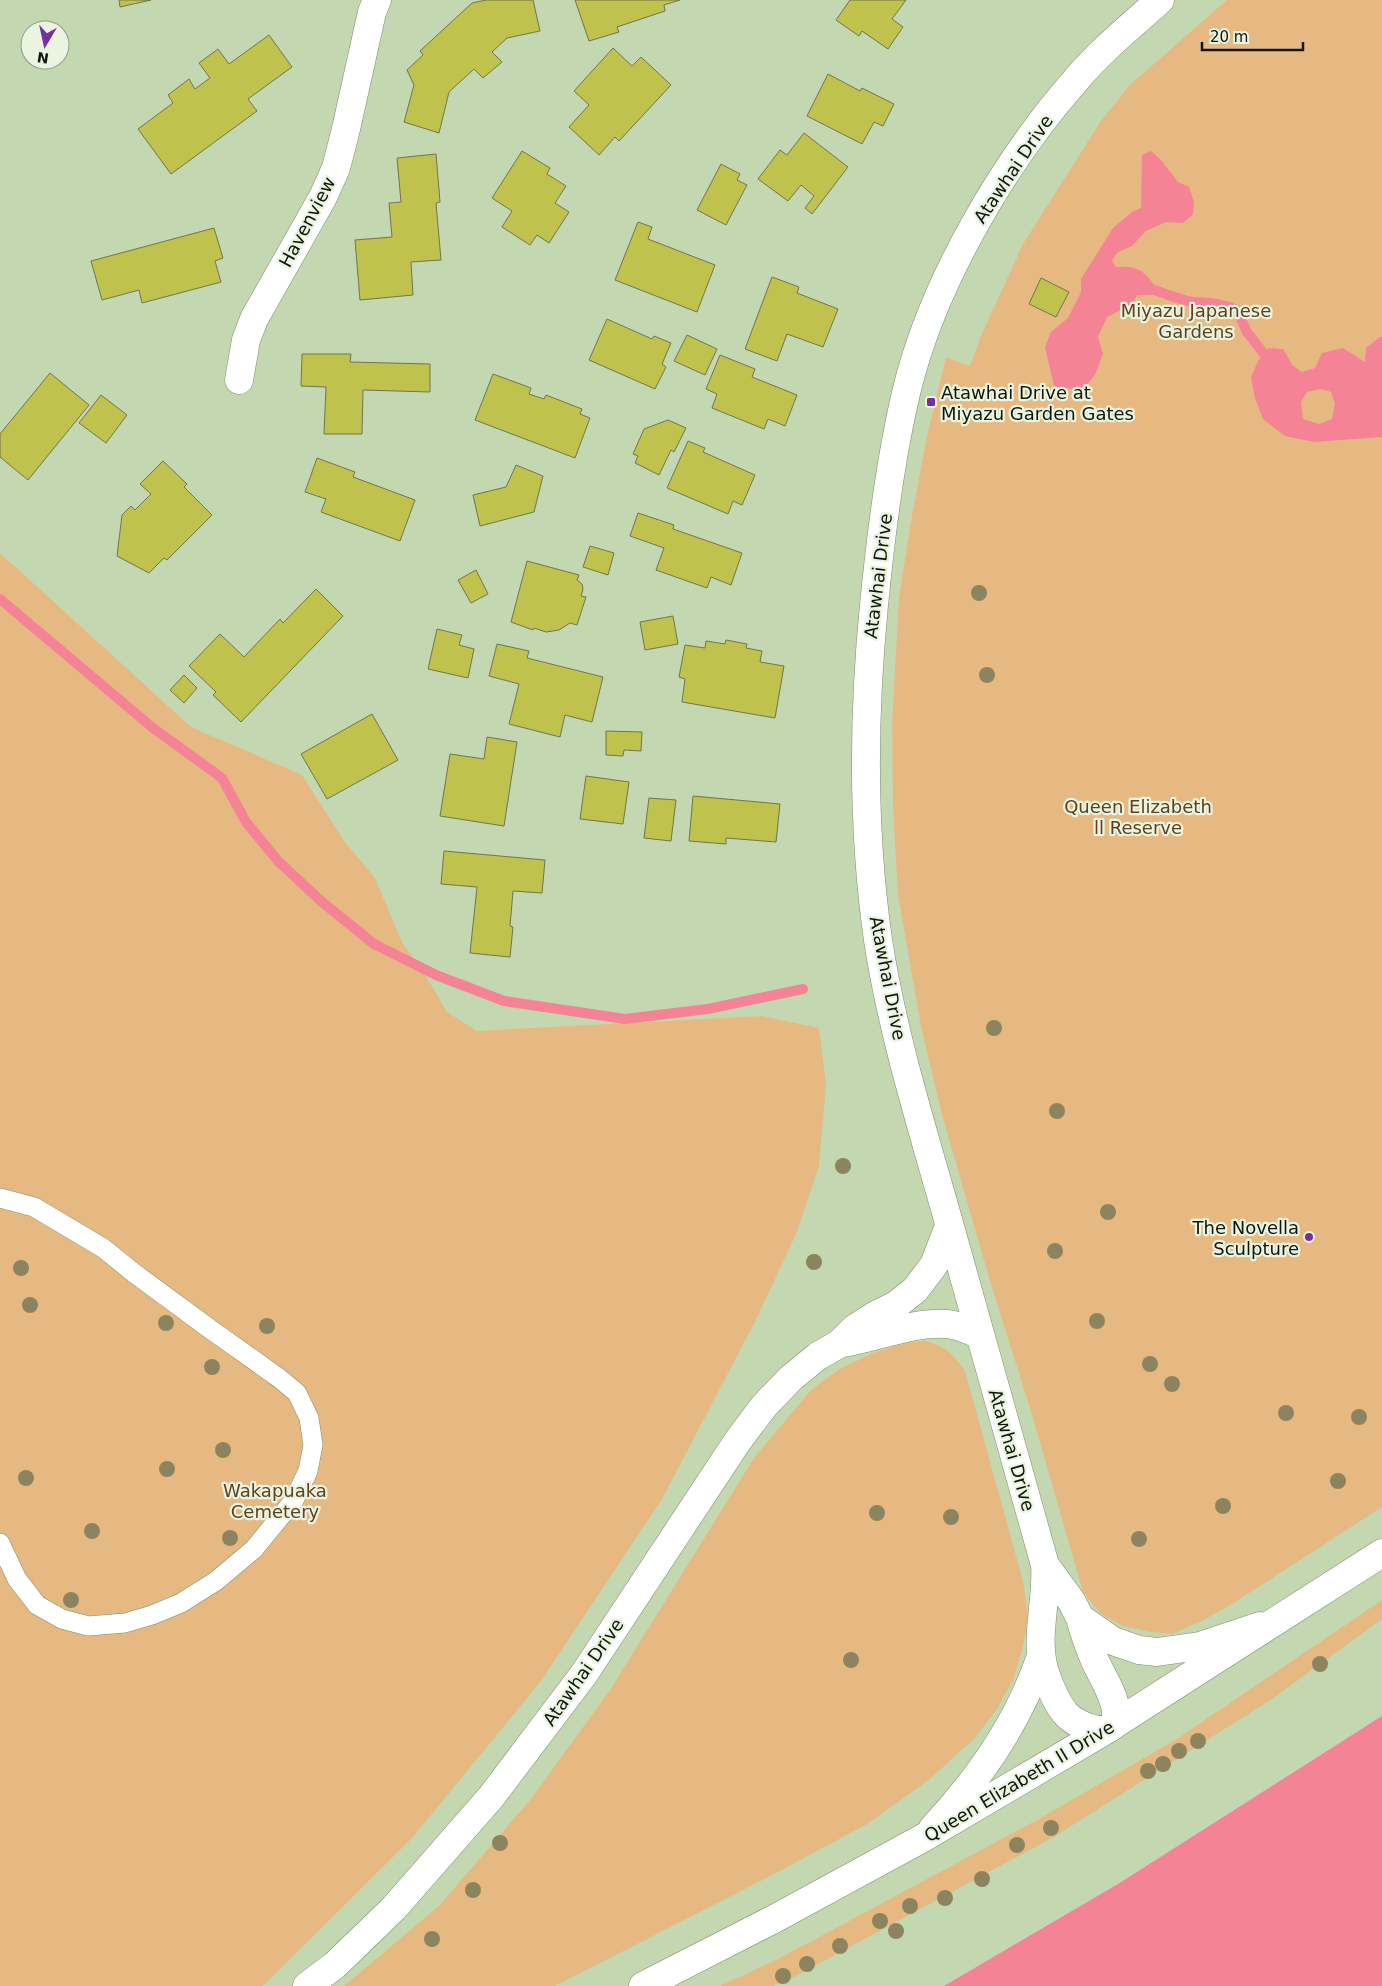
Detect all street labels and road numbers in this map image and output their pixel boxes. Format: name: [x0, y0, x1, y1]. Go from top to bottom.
street label: Atawhai Drive: [969, 111, 1057, 227]
street label: Havenview: [274, 173, 340, 271]
street label: Atawhai Drive: [860, 512, 896, 640]
street label: Atawhai Drive: [866, 914, 910, 1042]
street label: Atawhai Drive: [985, 1387, 1039, 1513]
street label: Atawhai Drive: [538, 1614, 628, 1730]
street label: Queen Elizabeth II Drive: [920, 1716, 1118, 1846]

